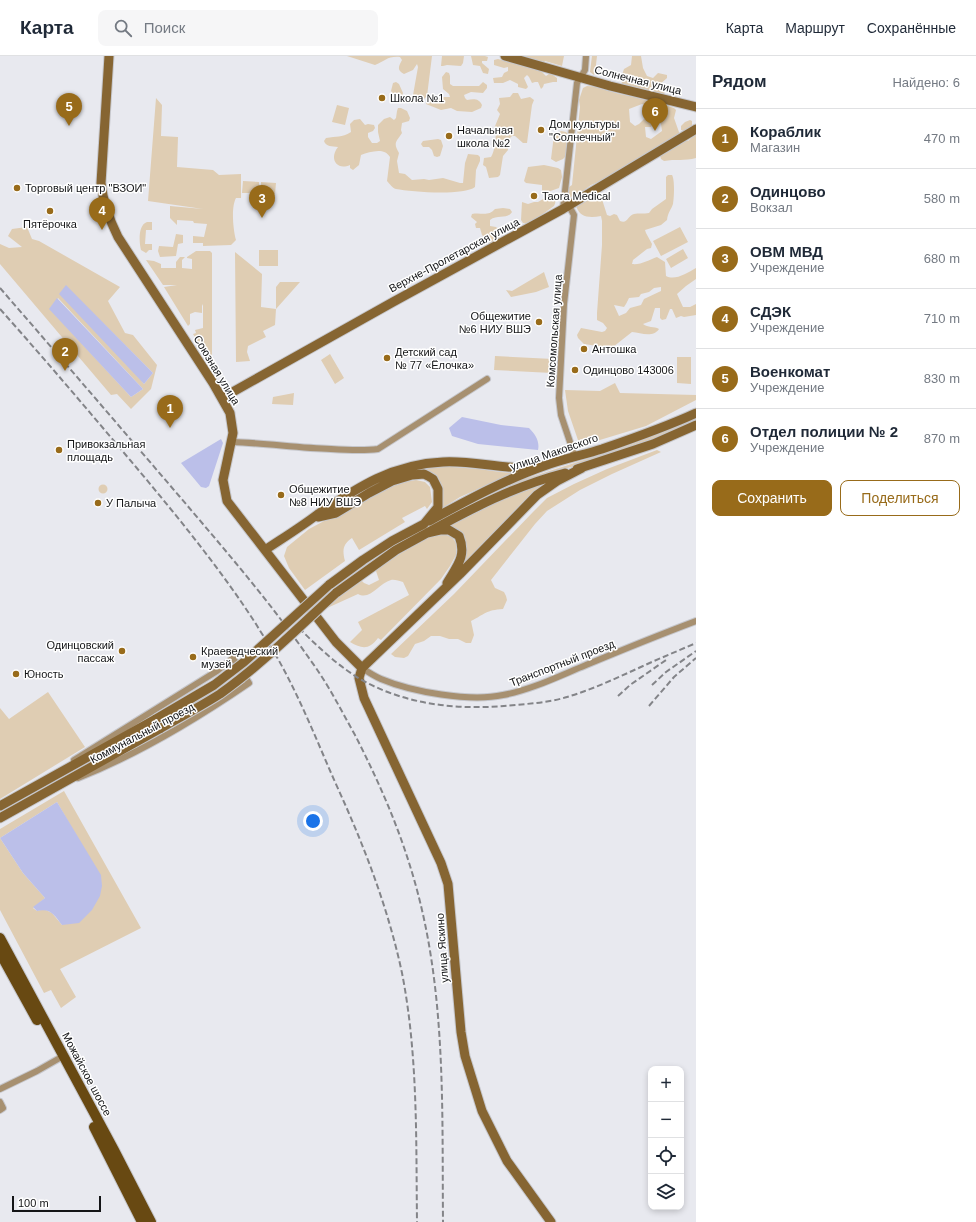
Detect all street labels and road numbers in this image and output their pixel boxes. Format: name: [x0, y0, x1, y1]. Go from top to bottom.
street label: Солнечная улица: [593, 63, 684, 97]
street label: Верхне-Пролетарская улица: [387, 215, 522, 295]
street label: Комсомольская улица: [544, 273, 564, 388]
street label: Союзная улица: [192, 333, 243, 408]
street label: улица Маковского: [509, 431, 599, 473]
street label: Транспортный проезд: [508, 637, 617, 689]
street label: Коммунальный проезд: [88, 700, 197, 766]
street label: улица Яскино: [434, 913, 450, 983]
street label: Можайское шоссе: [60, 1030, 114, 1118]

